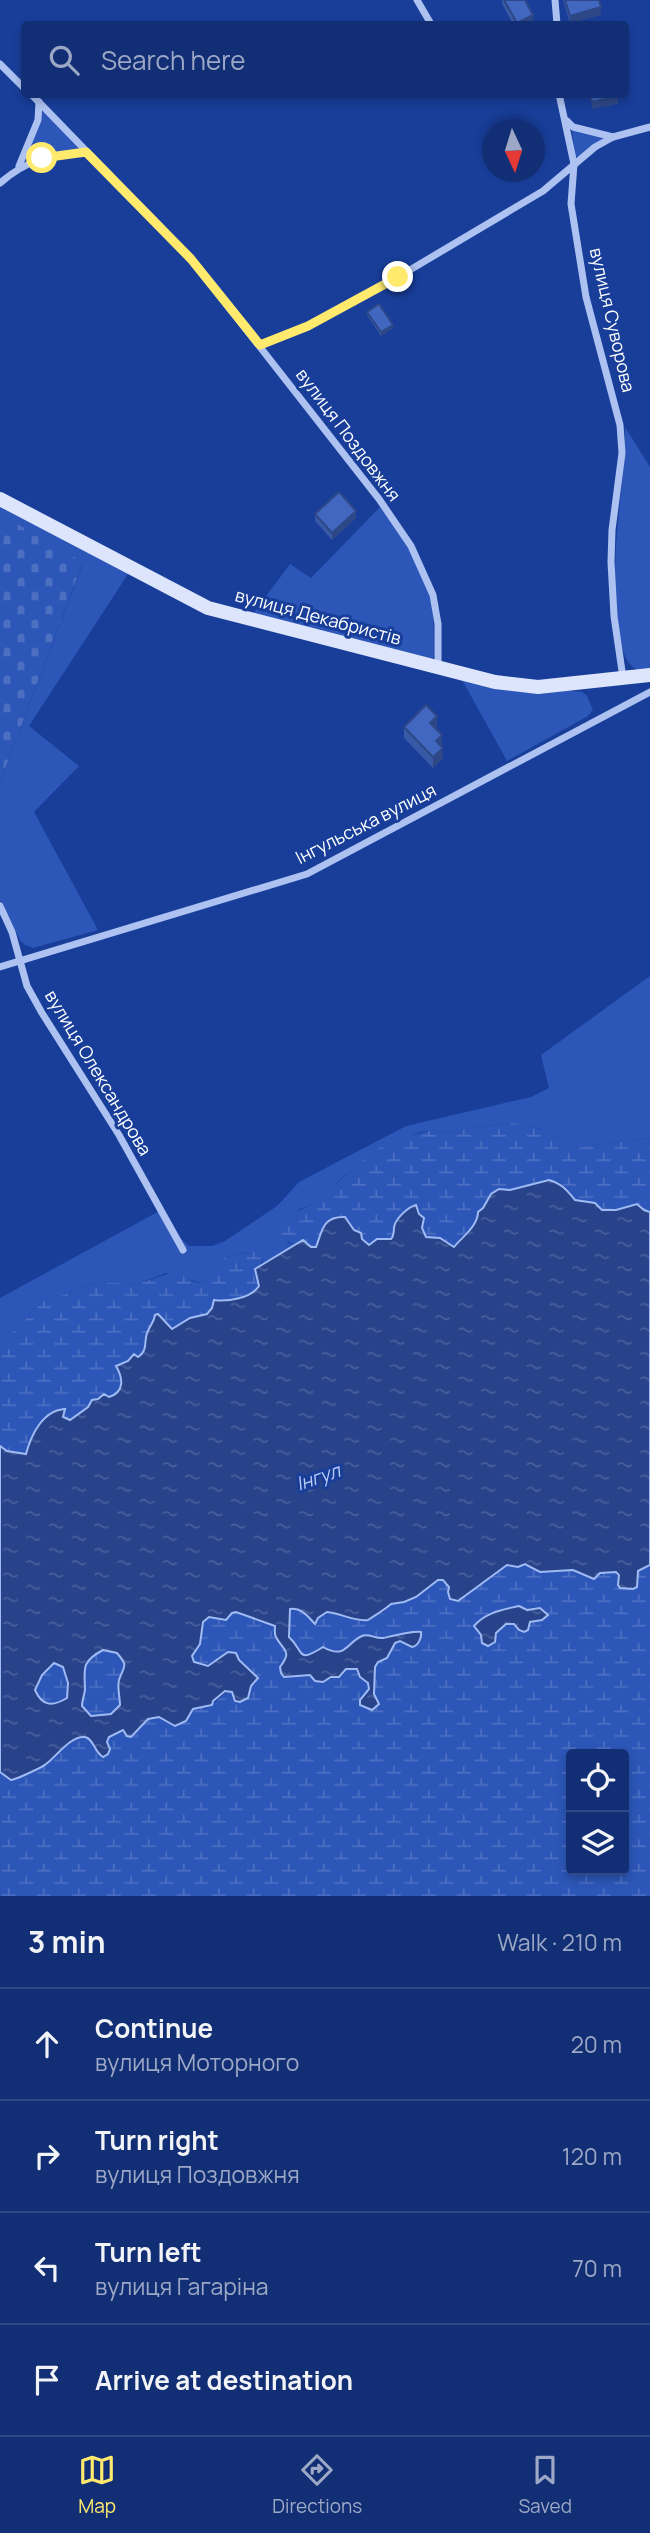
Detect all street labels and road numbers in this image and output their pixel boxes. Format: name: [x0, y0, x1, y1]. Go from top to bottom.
street label: вулиця Суворова: [585, 245, 641, 394]
street label: вулиця Поздовжня: [291, 363, 407, 506]
street label: вулиця Декабристів: [233, 582, 404, 650]
street label: Інгульська вулиця: [291, 777, 440, 869]
street label: вулиця Олександрова: [40, 985, 158, 1160]

